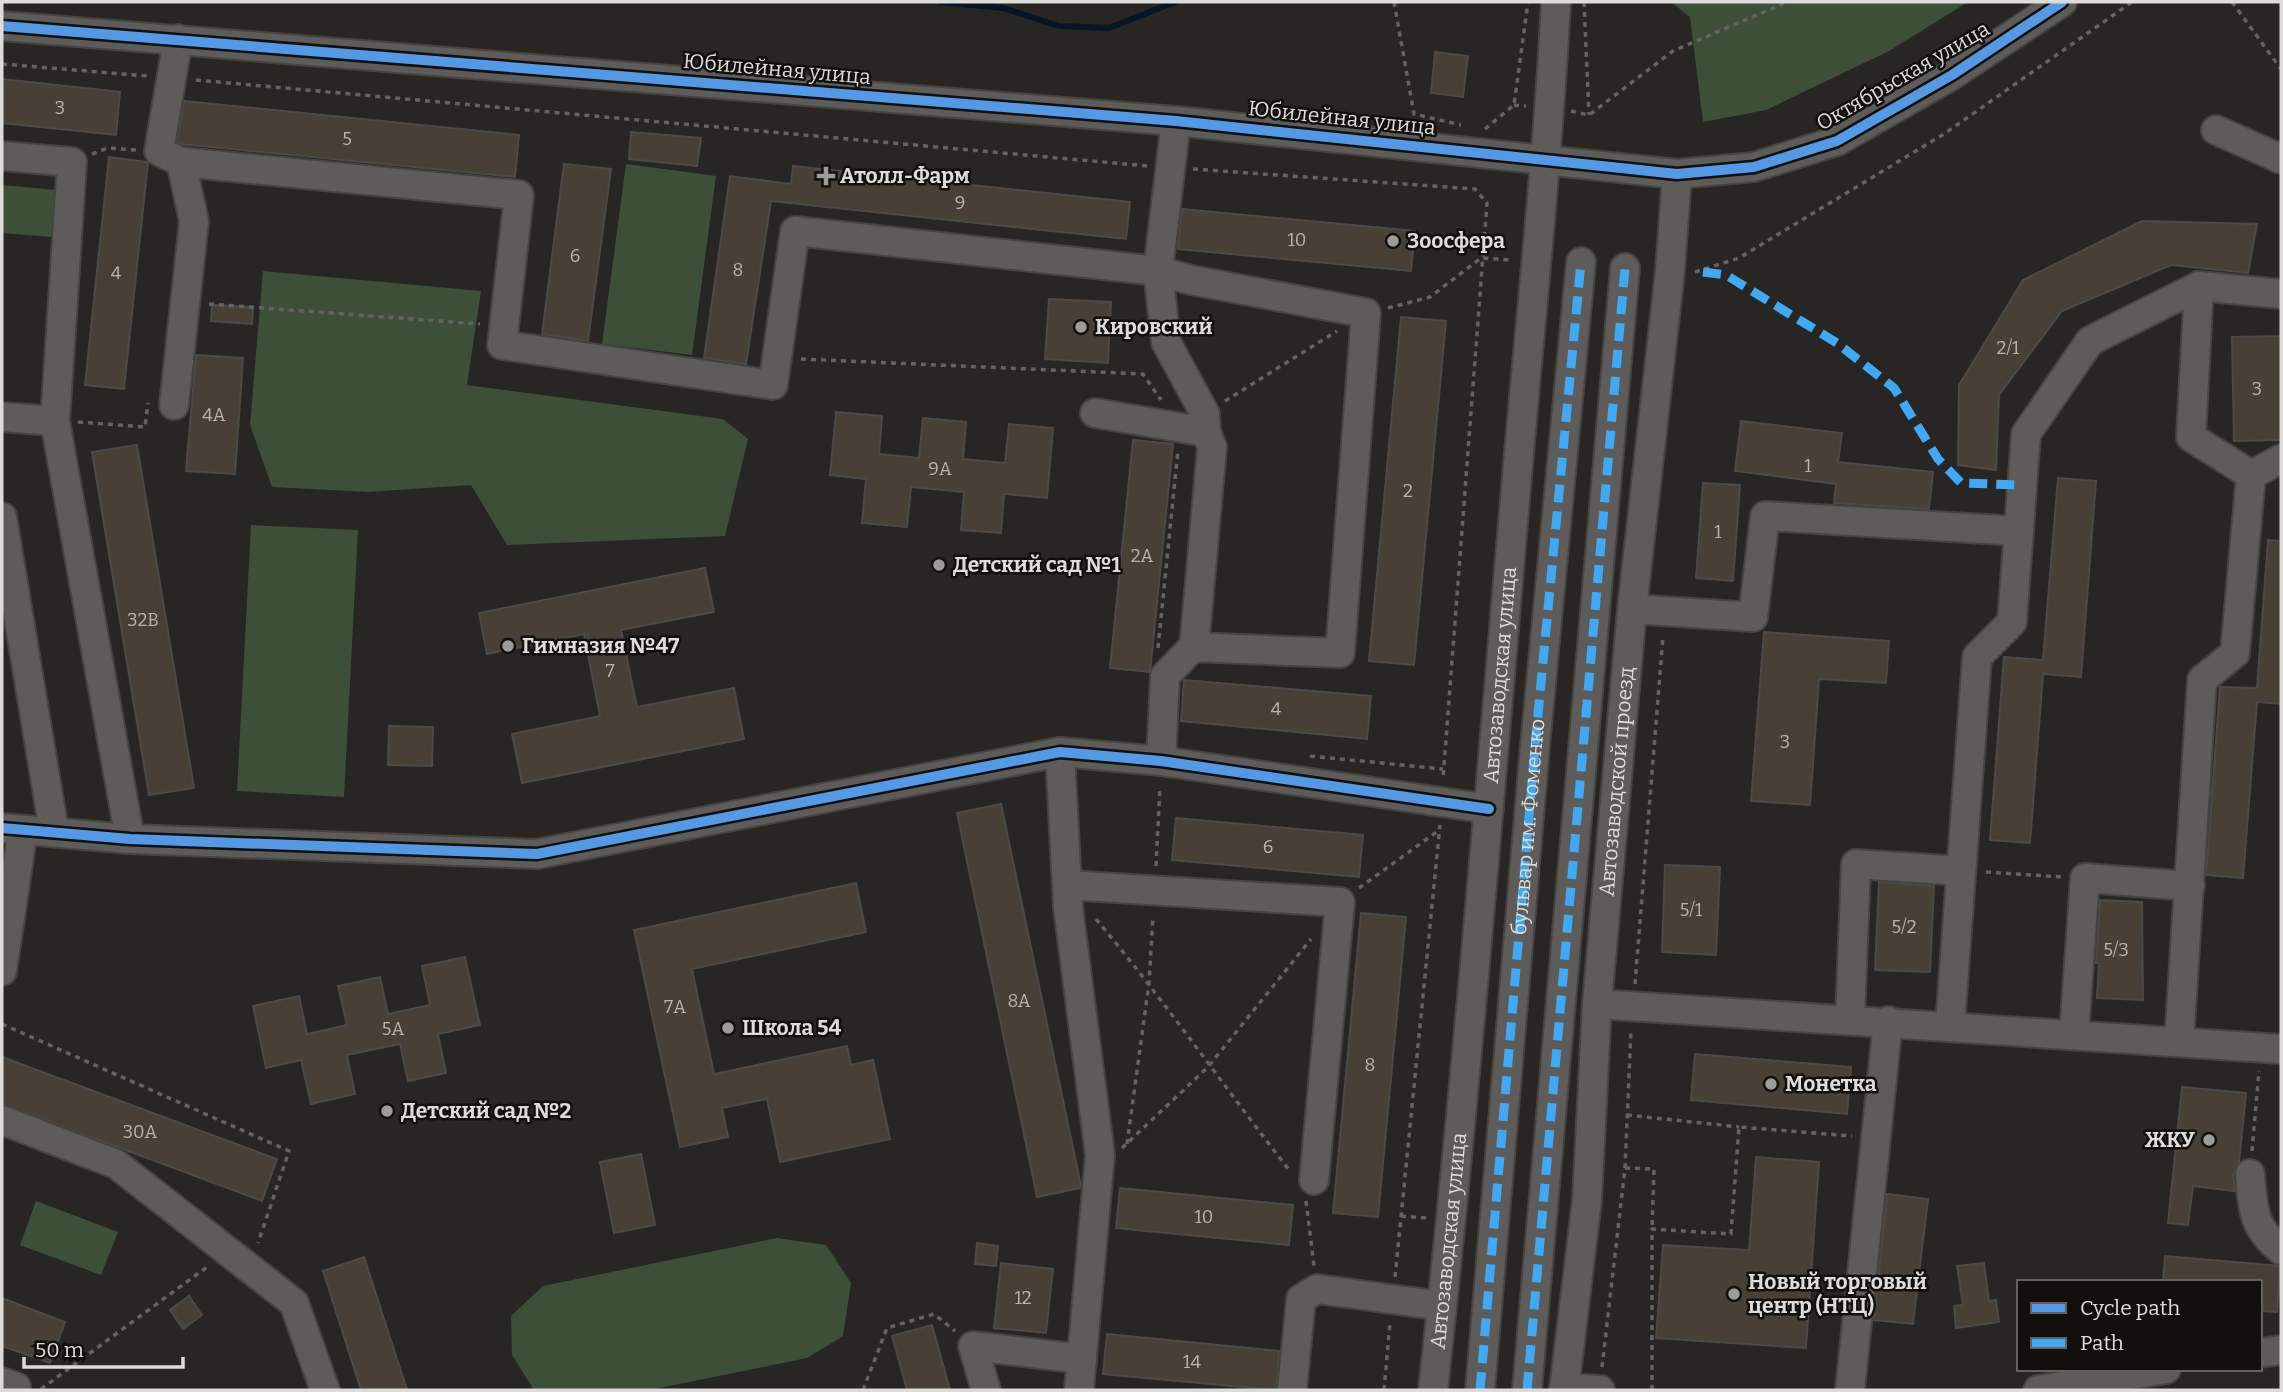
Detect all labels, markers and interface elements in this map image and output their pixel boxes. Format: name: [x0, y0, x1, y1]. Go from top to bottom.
street label: Октябрьская улица: [1812, 16, 1995, 136]
street label: Юбилейная улица: [682, 48, 873, 90]
street label: Юбилейная улица: [1247, 95, 1438, 141]
house number: 3: [55, 97, 65, 119]
house number: 5: [342, 128, 352, 150]
place label: Атолл-Фарм: [840, 163, 970, 189]
marker: Атолл-Фарм: [818, 168, 834, 184]
house number: 9: [955, 192, 965, 214]
place label: Зоосфера: [1407, 228, 1505, 254]
house number: 10: [1288, 229, 1306, 251]
marker: Зоосфера: [1385, 233, 1401, 249]
house number: 6: [570, 245, 580, 267]
house number: 8: [733, 259, 743, 281]
house number: 4: [111, 262, 122, 284]
place label: Кировский: [1095, 314, 1213, 340]
marker: Кировский: [1073, 319, 1089, 335]
house number: 2/1: [1997, 337, 2020, 359]
house number: 3: [2252, 378, 2262, 400]
house number: 4А: [202, 404, 226, 426]
house number: 1: [1804, 455, 1812, 477]
house number: 9А: [928, 458, 952, 480]
house number: 2: [1403, 480, 1413, 502]
house number: 1: [1714, 521, 1722, 543]
house number: 2А: [1131, 545, 1154, 567]
place label: Детский сад №1: [953, 552, 1121, 578]
marker: Детский сад №1: [931, 557, 947, 573]
street label: Автозаводская улица: [1478, 565, 1522, 785]
house number: 32В: [127, 609, 159, 631]
place label: Гимназия №47: [522, 633, 680, 659]
marker: Гимназия №47: [500, 638, 516, 654]
house number: 7: [605, 660, 615, 682]
street label: Автозаводской проезд: [1594, 665, 1640, 897]
house number: 4: [1271, 698, 1282, 720]
street label: бульвар им. Фоменко: [1506, 718, 1551, 936]
house number: 3: [1780, 731, 1790, 753]
house number: 6: [1263, 836, 1273, 858]
house number: 5/1: [1680, 899, 1703, 921]
house number: 5/2: [1891, 916, 1917, 938]
house number: 5/3: [2103, 939, 2129, 961]
house number: 8А: [1008, 990, 1031, 1012]
house number: 7А: [664, 996, 686, 1018]
place label: Школа 54: [742, 1015, 842, 1041]
house number: 5А: [382, 1018, 404, 1040]
marker: Школа 54: [720, 1020, 736, 1036]
house number: 8: [1365, 1054, 1375, 1076]
place label: Монетка: [1785, 1071, 1877, 1097]
marker: Монетка: [1763, 1076, 1779, 1092]
place label: Детский сад №2: [401, 1098, 572, 1124]
marker: Детский сад №2: [379, 1103, 395, 1119]
house number: 30А: [123, 1121, 158, 1143]
place label: ЖКУ: [2144, 1127, 2196, 1153]
street label: Автозаводская улица: [1425, 1131, 1472, 1350]
marker: ЖКУ: [2201, 1132, 2217, 1148]
house number: 10: [1195, 1206, 1213, 1228]
place label: Новый торговый центр (НТЦ): [1748, 1269, 1927, 1319]
legend: [2017, 1280, 2262, 1371]
marker: Новый торговый центр (НТЦ): [1726, 1286, 1742, 1302]
house number: 12: [1014, 1287, 1032, 1309]
text: Cycle path: [2080, 1295, 2180, 1321]
scale bar: [24, 1326, 184, 1370]
text: Path: [2080, 1330, 2124, 1356]
text: 50 m: [35, 1337, 84, 1363]
house number: 14: [1183, 1351, 1201, 1373]

